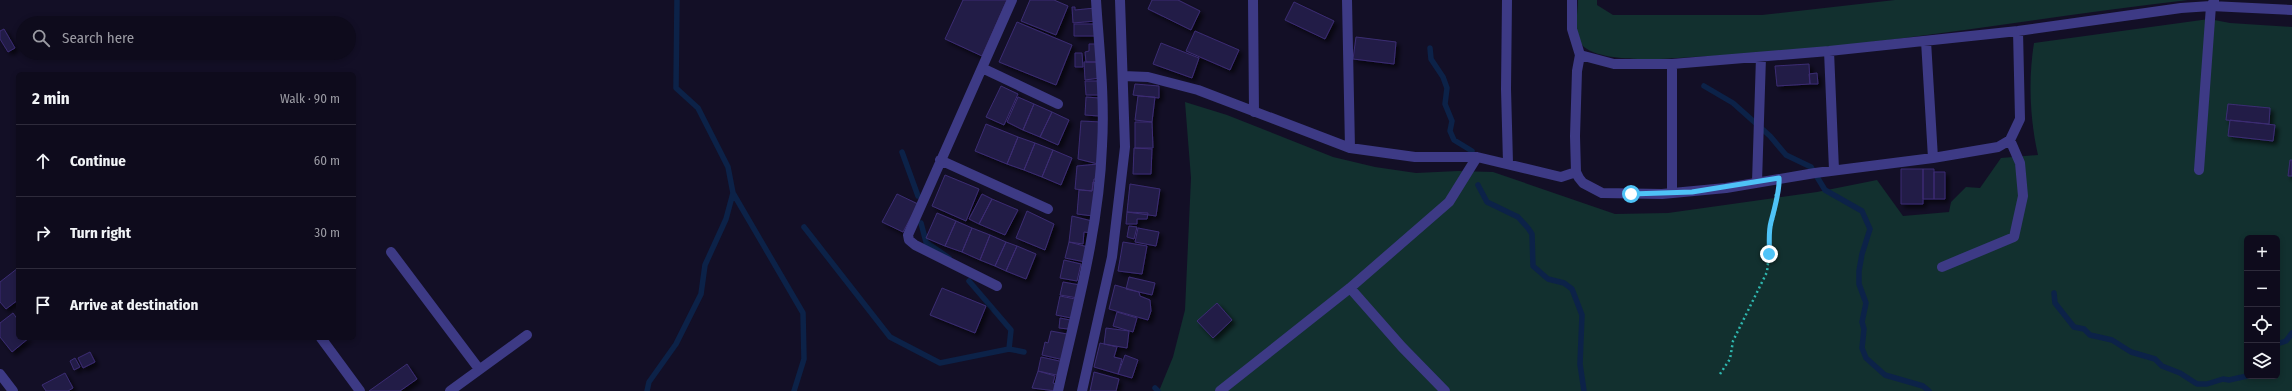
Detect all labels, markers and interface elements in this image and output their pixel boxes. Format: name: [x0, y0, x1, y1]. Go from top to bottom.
search box: [16, 16, 356, 60]
icon: search: [30, 27, 52, 49]
text: Search here: [62, 29, 134, 47]
text: 2 min: [32, 88, 70, 109]
text: Walk · 90 m: [280, 91, 340, 106]
icon: ahead: [32, 150, 54, 172]
text: Continue: [70, 152, 126, 170]
text: 60 m: [314, 153, 340, 168]
route start: [1622, 185, 1640, 203]
icon: right: [32, 222, 54, 244]
text: Turn right: [70, 224, 131, 242]
text: 30 m: [314, 225, 340, 240]
map controls: [2244, 235, 2280, 379]
button: +: [2244, 235, 2280, 271]
route end: [1760, 245, 1778, 263]
button: −: [2244, 271, 2280, 307]
icon: arrive: [32, 294, 54, 316]
text: Arrive at destination: [70, 296, 198, 314]
button: locate: [2244, 307, 2280, 343]
button: layers: [2244, 343, 2280, 379]

